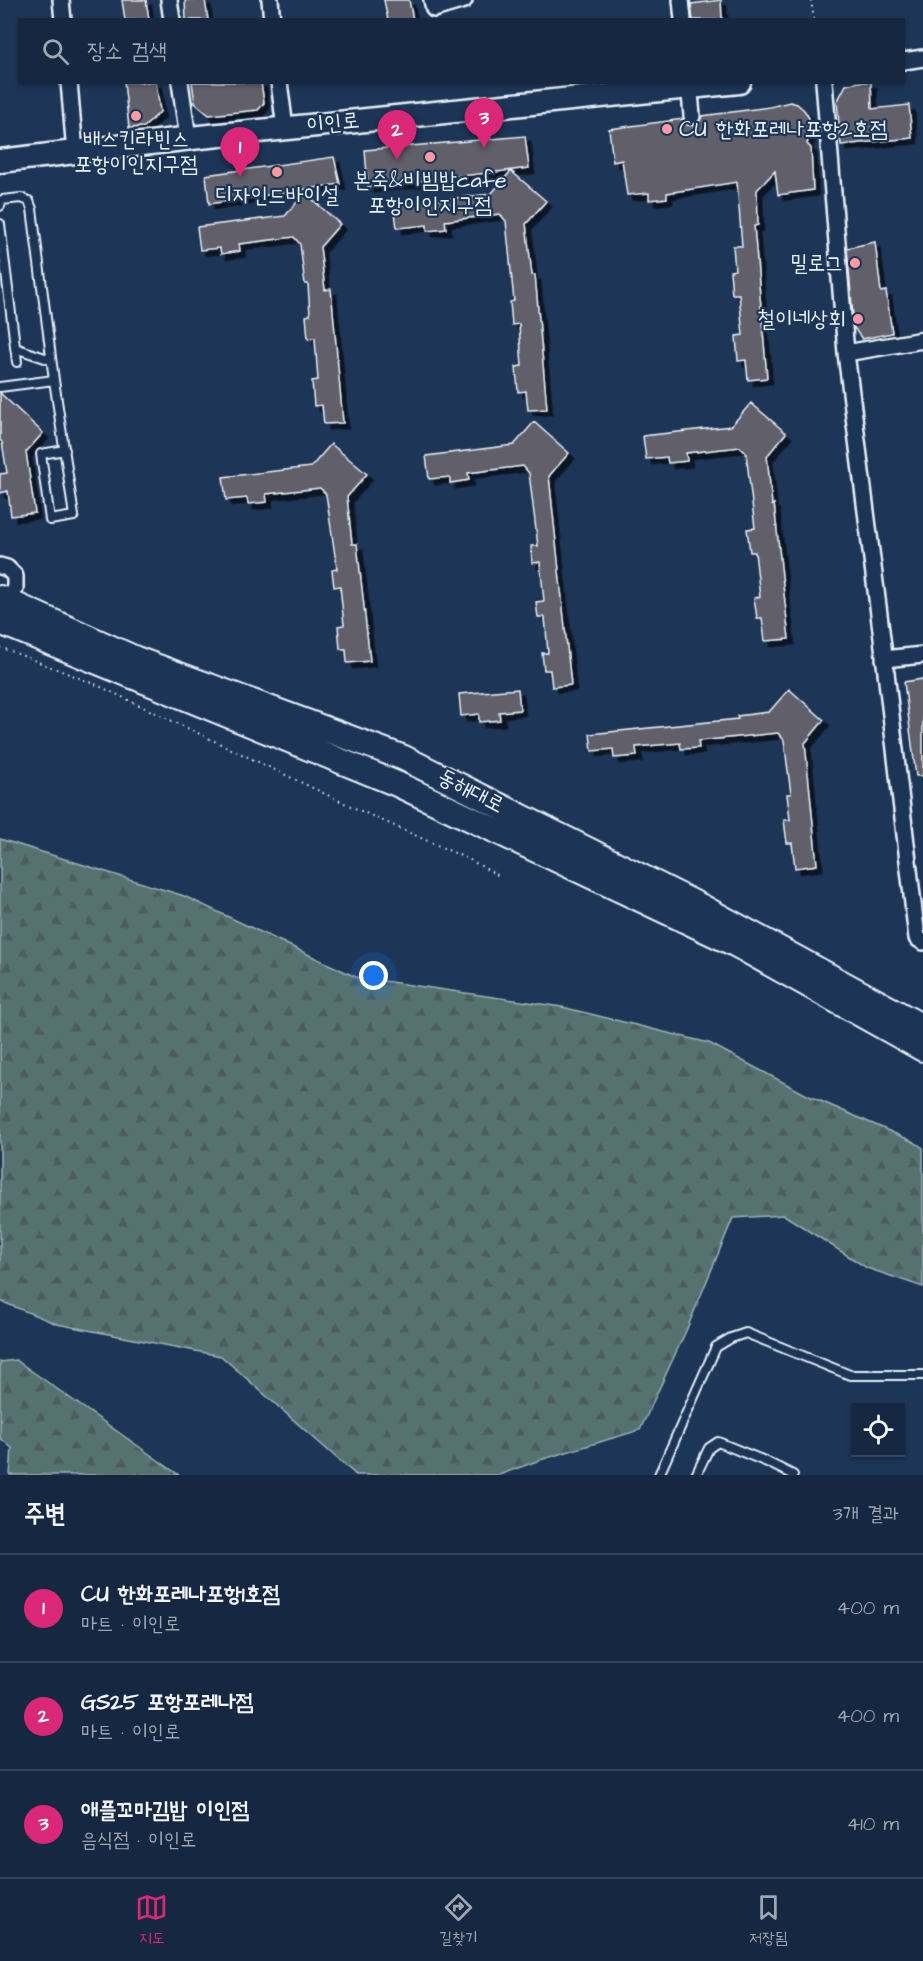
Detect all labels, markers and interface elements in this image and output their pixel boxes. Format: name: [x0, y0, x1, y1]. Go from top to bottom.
search box: [18, 18, 905, 84]
icon: search: [39, 35, 72, 68]
text: 장소 검색: [87, 36, 167, 67]
pin: 3: [464, 98, 504, 148]
street label: 이인로: [305, 105, 361, 141]
marker: 배스킨라빈스 포항이인지구점: [129, 109, 143, 123]
pin: 2: [378, 110, 416, 160]
place label: CU 한화포레나포항2호점: [679, 114, 888, 145]
marker: CU 한화포레나포항2호점: [660, 122, 674, 136]
place label: 배스킨라빈스 포항이인지구점: [74, 124, 198, 180]
pin: 1: [220, 128, 260, 177]
marker: 본죽&비빔밥cafe 포항이인지구점: [423, 150, 437, 164]
marker: 디자인드바이설: [270, 165, 284, 179]
place label: 본죽&비빔밥cafe 포항이인지구점: [353, 165, 507, 221]
place label: 디자인드바이설: [215, 180, 339, 211]
place label: 밀로그: [790, 248, 843, 279]
marker: 밀로그: [848, 256, 862, 270]
place label: 철이네상회: [757, 304, 846, 335]
marker: 철이네상회: [851, 312, 865, 326]
street label: 동해대로: [432, 761, 510, 821]
your location: [359, 961, 388, 990]
map controls: [851, 1403, 905, 1457]
button: locate: [851, 1403, 905, 1457]
text: 주변: [24, 1496, 66, 1532]
text: 3개 결과: [833, 1500, 899, 1528]
text: CU 한화포레나포항1호점: [81, 1579, 280, 1610]
text: 1: [42, 1594, 45, 1622]
text: 400 m: [837, 1594, 899, 1622]
text: 마트 · 이인로: [81, 1610, 180, 1638]
text: GS25 포항포레나점: [81, 1687, 254, 1718]
text: 2: [38, 1702, 49, 1730]
text: 400 m: [837, 1702, 899, 1730]
text: 마트 · 이인로: [81, 1718, 180, 1746]
text: 애플꼬마김밥 이인점: [81, 1795, 249, 1826]
text: 3: [38, 1810, 49, 1838]
text: 410 m: [847, 1810, 899, 1838]
text: 음식점 · 이인로: [81, 1826, 196, 1854]
tab: 지도: [135, 1891, 168, 1949]
tab: 길찾기: [439, 1891, 478, 1949]
tab: 저장됨: [749, 1891, 788, 1949]

